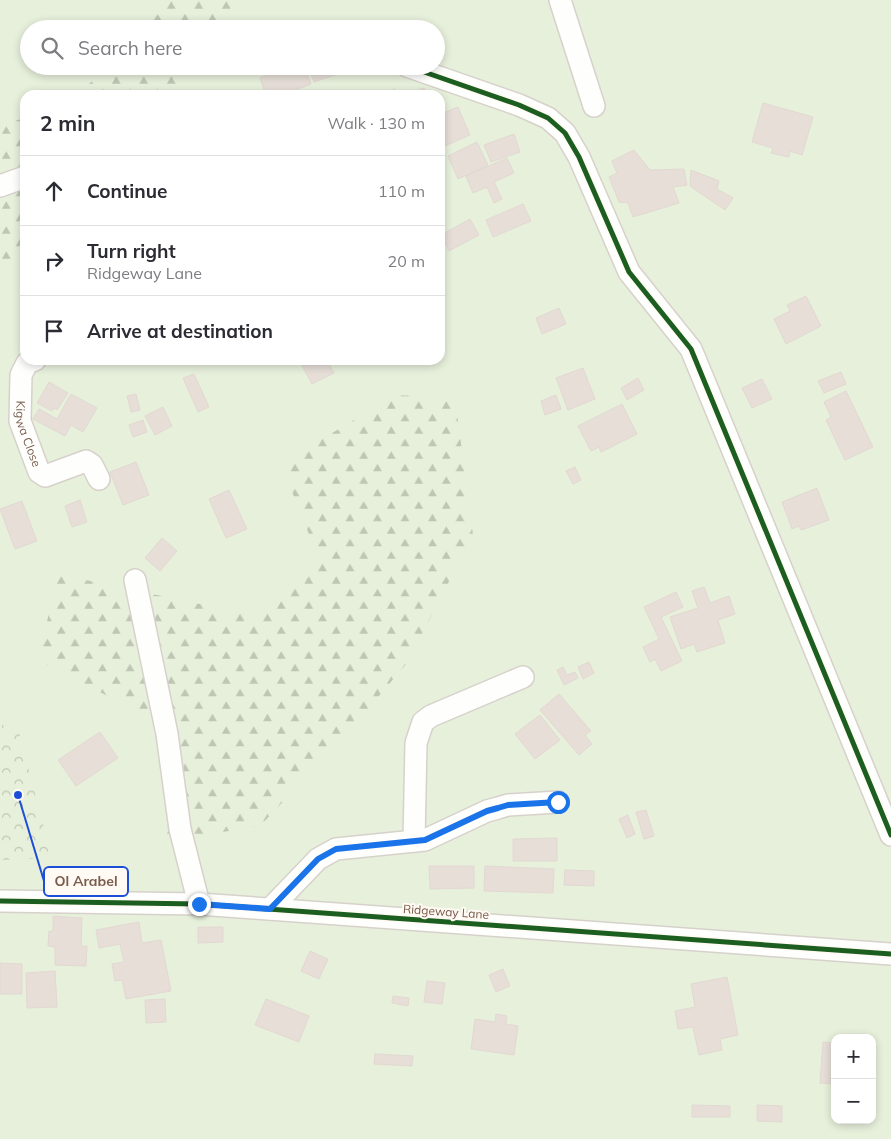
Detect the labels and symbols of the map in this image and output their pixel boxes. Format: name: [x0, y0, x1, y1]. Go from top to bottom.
street label: Kigwa Close: [13, 400, 44, 469]
route start: [547, 791, 570, 814]
callout: Ol Arabel: [44, 867, 128, 896]
text: Ol Arabel: [54, 872, 118, 890]
route end: [188, 893, 211, 916]
street label: Ridgeway Lane: [402, 901, 490, 922]

